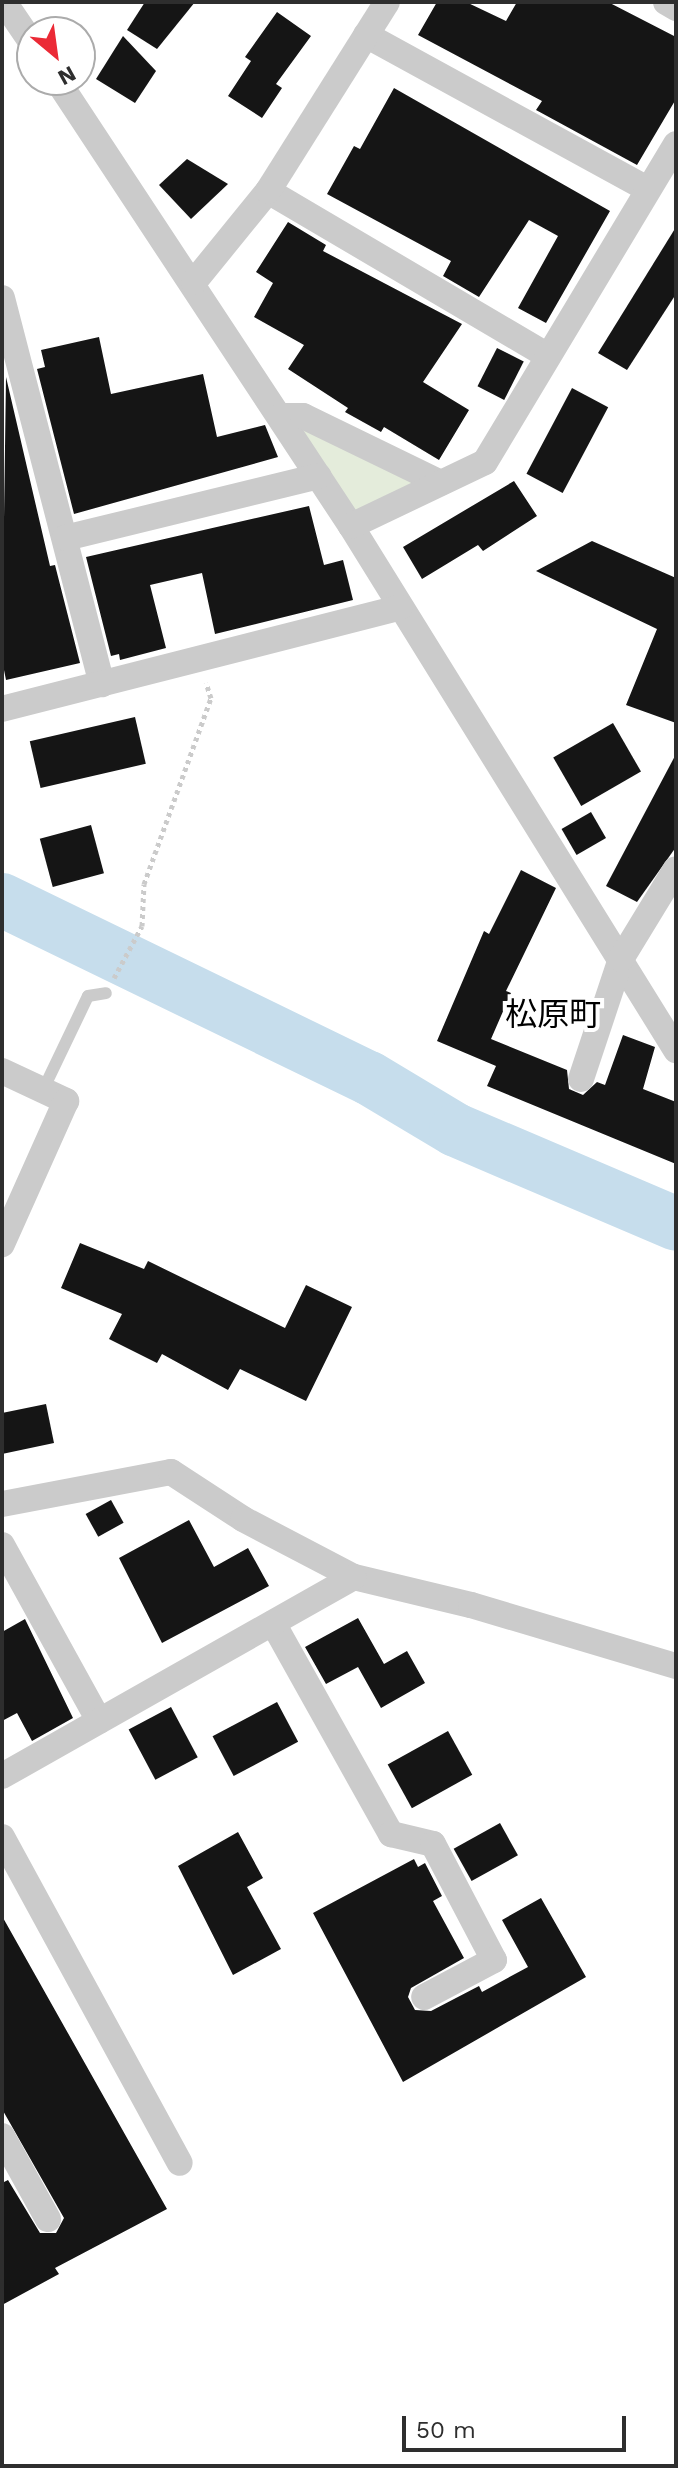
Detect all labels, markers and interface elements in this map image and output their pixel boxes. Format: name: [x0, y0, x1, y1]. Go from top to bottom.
north arrow: [16, 16, 96, 96]
text: N: [54, 61, 80, 91]
district label: 松原町: [505, 995, 601, 1033]
scale bar: [406, 2400, 630, 2450]
text: 50 m: [416, 2416, 476, 2444]

